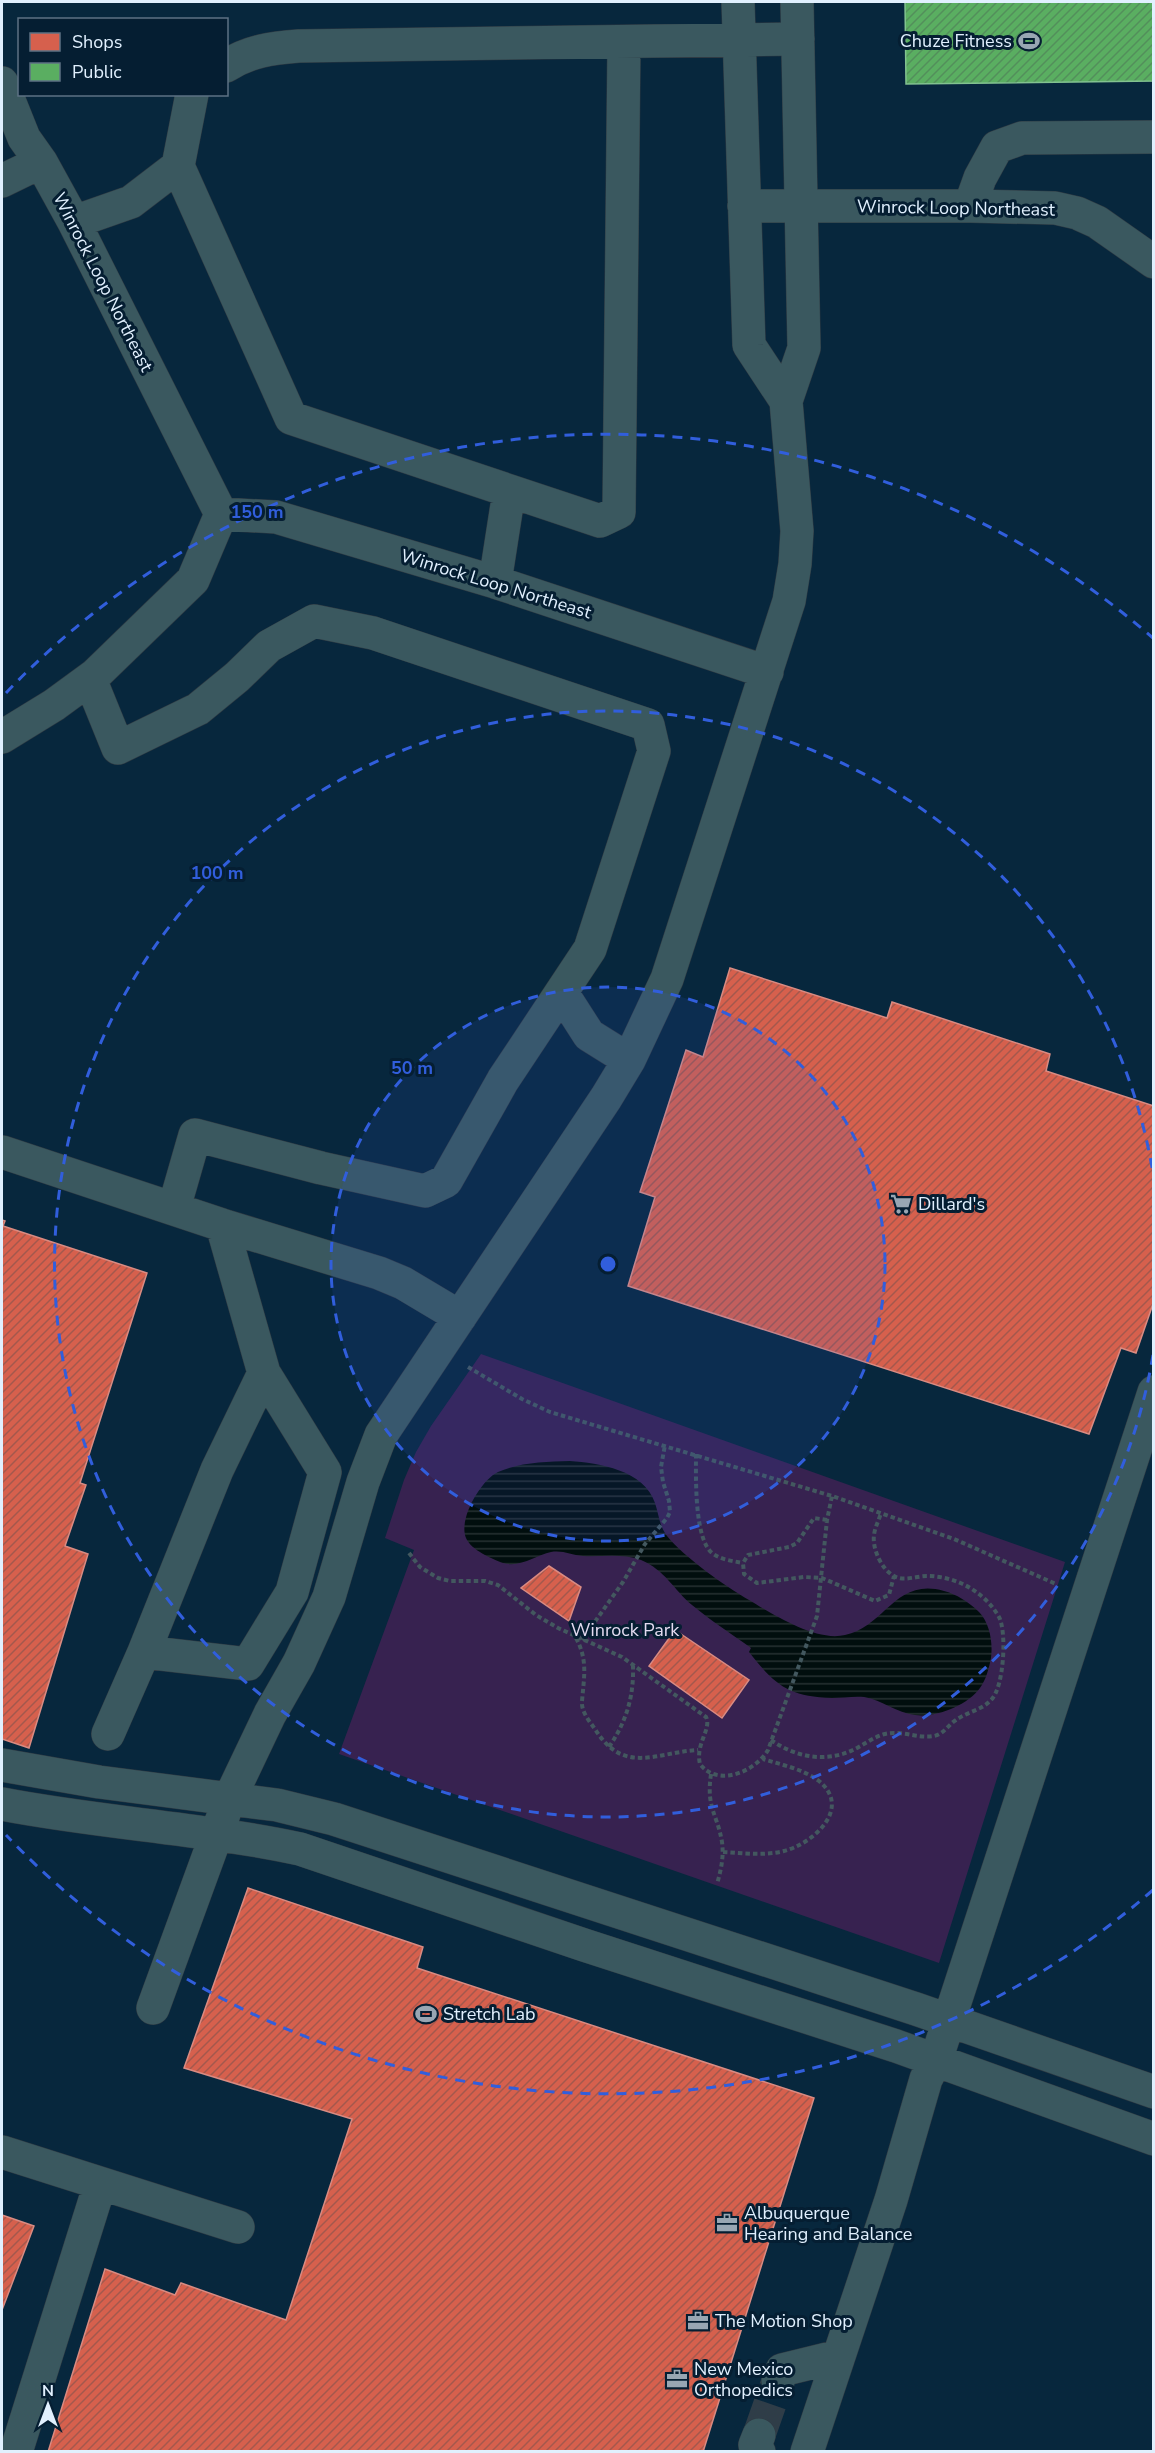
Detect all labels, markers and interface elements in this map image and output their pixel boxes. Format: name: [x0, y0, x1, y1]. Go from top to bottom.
legend: [18, 18, 228, 96]
place label: Chuze Fitness: [900, 29, 1012, 53]
sports icon: Chuze Fitness: [1017, 29, 1041, 53]
text: Shops: [72, 30, 122, 54]
text: Public: [72, 60, 122, 84]
street label: Winrock Loop Northeast: [47, 188, 159, 376]
street label: Winrock Loop Northeast: [857, 194, 1056, 222]
text: 150 m: [230, 500, 284, 524]
street label: Winrock Loop Northeast: [398, 544, 595, 625]
text: 100 m: [190, 861, 244, 885]
text: 50 m: [391, 1056, 433, 1080]
supermarket icon: Dillard's: [889, 1192, 913, 1216]
place label: Dillard's: [918, 1192, 985, 1216]
centre of rings: [598, 1254, 618, 1274]
park label: Winrock Park: [571, 1618, 680, 1642]
sports icon: Stretch Lab: [414, 2002, 438, 2026]
place label: Stretch Lab: [443, 2002, 535, 2026]
place label: Albuquerque Hearing and Balance: [744, 2201, 912, 2246]
office icon: Albuquerque Hearing and Balance: [715, 2211, 739, 2235]
office icon: The Motion Shop: [686, 2309, 710, 2333]
place label: The Motion Shop: [715, 2309, 853, 2333]
place label: New Mexico Orthopedics: [694, 2357, 793, 2402]
office icon: New Mexico Orthopedics: [665, 2367, 689, 2391]
north arrow: [18, 2375, 78, 2435]
text: N: [42, 2380, 54, 2402]

